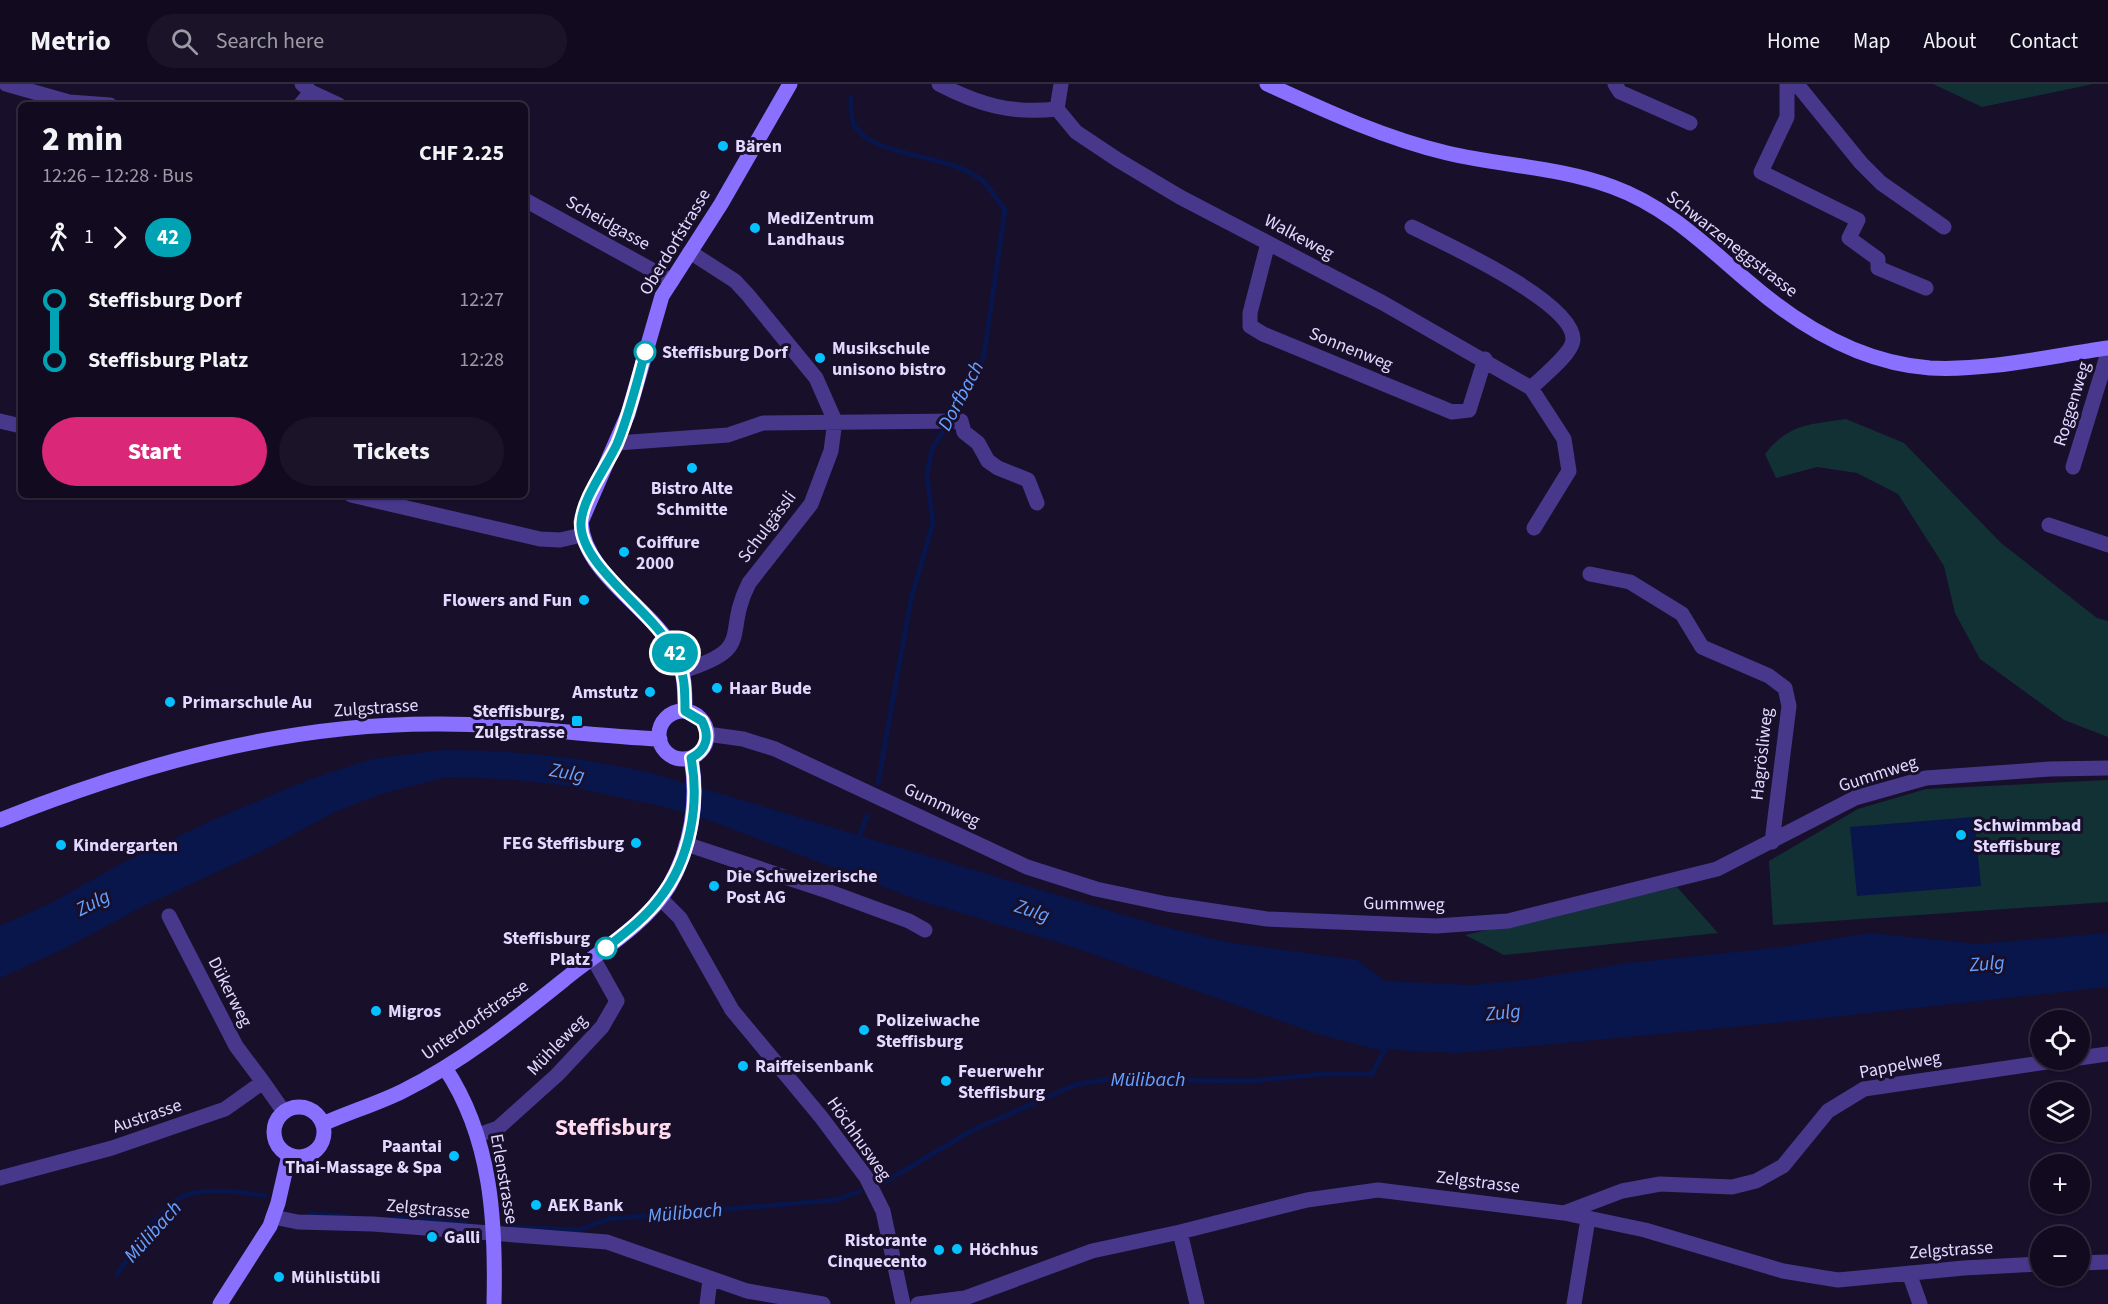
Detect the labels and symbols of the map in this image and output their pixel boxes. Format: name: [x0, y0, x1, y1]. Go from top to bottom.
place label: Bären: [735, 134, 782, 159]
marker: Bären: [716, 139, 730, 153]
street label: Oberdorfstrasse: [633, 184, 717, 300]
street label: Schwarzeneggstrasse: [1661, 185, 1803, 303]
street label: Scheidgasse: [561, 190, 655, 256]
place label: MediZentrum Landhaus: [767, 206, 874, 252]
street label: Walkeweg: [1260, 208, 1338, 266]
marker: MediZentrum Landhaus: [748, 221, 762, 235]
street label: Sonnenweg: [1305, 321, 1397, 377]
place label: Musikschule unisono bistro: [832, 336, 946, 382]
place label: Steffisburg Dorf: [662, 340, 788, 365]
marker: Steffisburg Dorf: [634, 341, 656, 363]
marker: Musikschule unisono bistro: [813, 351, 827, 365]
water label: Dorfbach: [931, 356, 991, 436]
street label: Roggenweg: [2047, 359, 2097, 449]
marker: Bistro Alte Schmitte: [685, 461, 699, 475]
place label: Bistro Alte Schmitte: [651, 476, 733, 522]
street label: Schulgässli: [732, 486, 802, 568]
place label: Coiffure 2000: [636, 530, 700, 576]
marker: Coiffure 2000: [617, 545, 631, 559]
place label: Flowers and Fun: [443, 588, 572, 613]
marker: Flowers and Fun: [577, 593, 591, 607]
line badge: 42: [648, 634, 702, 672]
place label: Haar Bude: [729, 676, 812, 701]
place label: Amstutz: [571, 680, 638, 705]
marker: Haar Bude: [710, 681, 724, 695]
marker: Amstutz: [643, 685, 657, 699]
place label: Primarschule Au: [182, 690, 312, 715]
street label: Zulgstrasse: [333, 693, 419, 723]
marker: Primarschule Au: [163, 695, 177, 709]
place label: Steffisburg, Zulgstrasse: [472, 699, 565, 745]
street label: Hagrösliweg: [1745, 706, 1779, 802]
marker: Steffisburg, Zulgstrasse: [570, 714, 584, 728]
street label: Gummweg: [1835, 750, 1921, 798]
water label: Zulg: [546, 756, 587, 790]
street label: Gummweg: [900, 776, 984, 834]
place label: Schwimmbad Steffisburg: [1973, 813, 2081, 859]
marker: Schwimmbad Steffisburg: [1954, 828, 1968, 842]
place label: FEG Steffisburg: [502, 831, 624, 856]
place label: Kindergarten: [73, 833, 178, 858]
marker: FEG Steffisburg: [629, 836, 643, 850]
marker: Kindergarten: [54, 838, 68, 852]
place label: Die Schweizerische Post AG: [726, 864, 878, 910]
marker: Die Schweizerische Post AG: [707, 879, 721, 893]
water label: Zulg: [70, 882, 115, 924]
street label: Gummweg: [1363, 891, 1445, 917]
water label: Zulg: [1010, 892, 1053, 930]
place label: Steffisburg Platz: [503, 926, 590, 972]
marker: Steffisburg Platz: [595, 937, 617, 959]
water label: Zulg: [1967, 949, 2006, 979]
street label: Dükerweg: [202, 953, 258, 1031]
street label: Unterdorfstrasse: [416, 974, 534, 1066]
water label: Zulg: [1483, 997, 1522, 1029]
place label: Migros: [388, 999, 441, 1024]
marker: Migros: [369, 1004, 383, 1018]
place label: Polizeiwache Steffisburg: [876, 1008, 980, 1054]
street label: Mühleweg: [521, 1009, 593, 1081]
marker: Polizeiwache Steffisburg: [857, 1023, 871, 1037]
street label: Pappelweg: [1857, 1045, 1943, 1085]
place label: Raiffeisenbank: [755, 1054, 874, 1079]
marker: Raiffeisenbank: [736, 1059, 750, 1073]
place label: Feuerwehr Steffisburg: [958, 1059, 1046, 1105]
water label: Mülibach: [1111, 1066, 1185, 1094]
marker: Feuerwehr Steffisburg: [939, 1074, 953, 1088]
street label: Austrasse: [109, 1092, 185, 1139]
street label: Höchhusweg: [821, 1092, 897, 1186]
district label: Steffisburg: [555, 1110, 671, 1145]
street label: Erlenstrasse: [484, 1132, 524, 1226]
place label: Paantai Thai-Massage & Spa: [285, 1134, 442, 1180]
marker: Paantai Thai-Massage & Spa: [447, 1149, 461, 1163]
street label: Zelgstrasse: [1435, 1164, 1521, 1200]
street label: Zelgstrasse: [385, 1193, 471, 1225]
place label: AEK Bank: [547, 1193, 624, 1218]
water label: Mülibach: [118, 1195, 188, 1269]
water label: Mülibach: [647, 1196, 723, 1230]
marker: AEK Bank: [529, 1198, 543, 1212]
place label: Galli: [444, 1225, 480, 1250]
place label: Ristorante Cinquecento: [827, 1228, 927, 1274]
marker: Galli: [425, 1230, 439, 1244]
street label: Zelgstrasse: [1908, 1235, 1994, 1265]
place label: Höchhus: [969, 1237, 1038, 1262]
marker: Höchhus: [950, 1242, 964, 1256]
marker: Ristorante Cinquecento: [932, 1243, 946, 1257]
place label: Mühlistübli: [291, 1265, 381, 1290]
marker: Mühlistübli: [272, 1270, 286, 1284]

